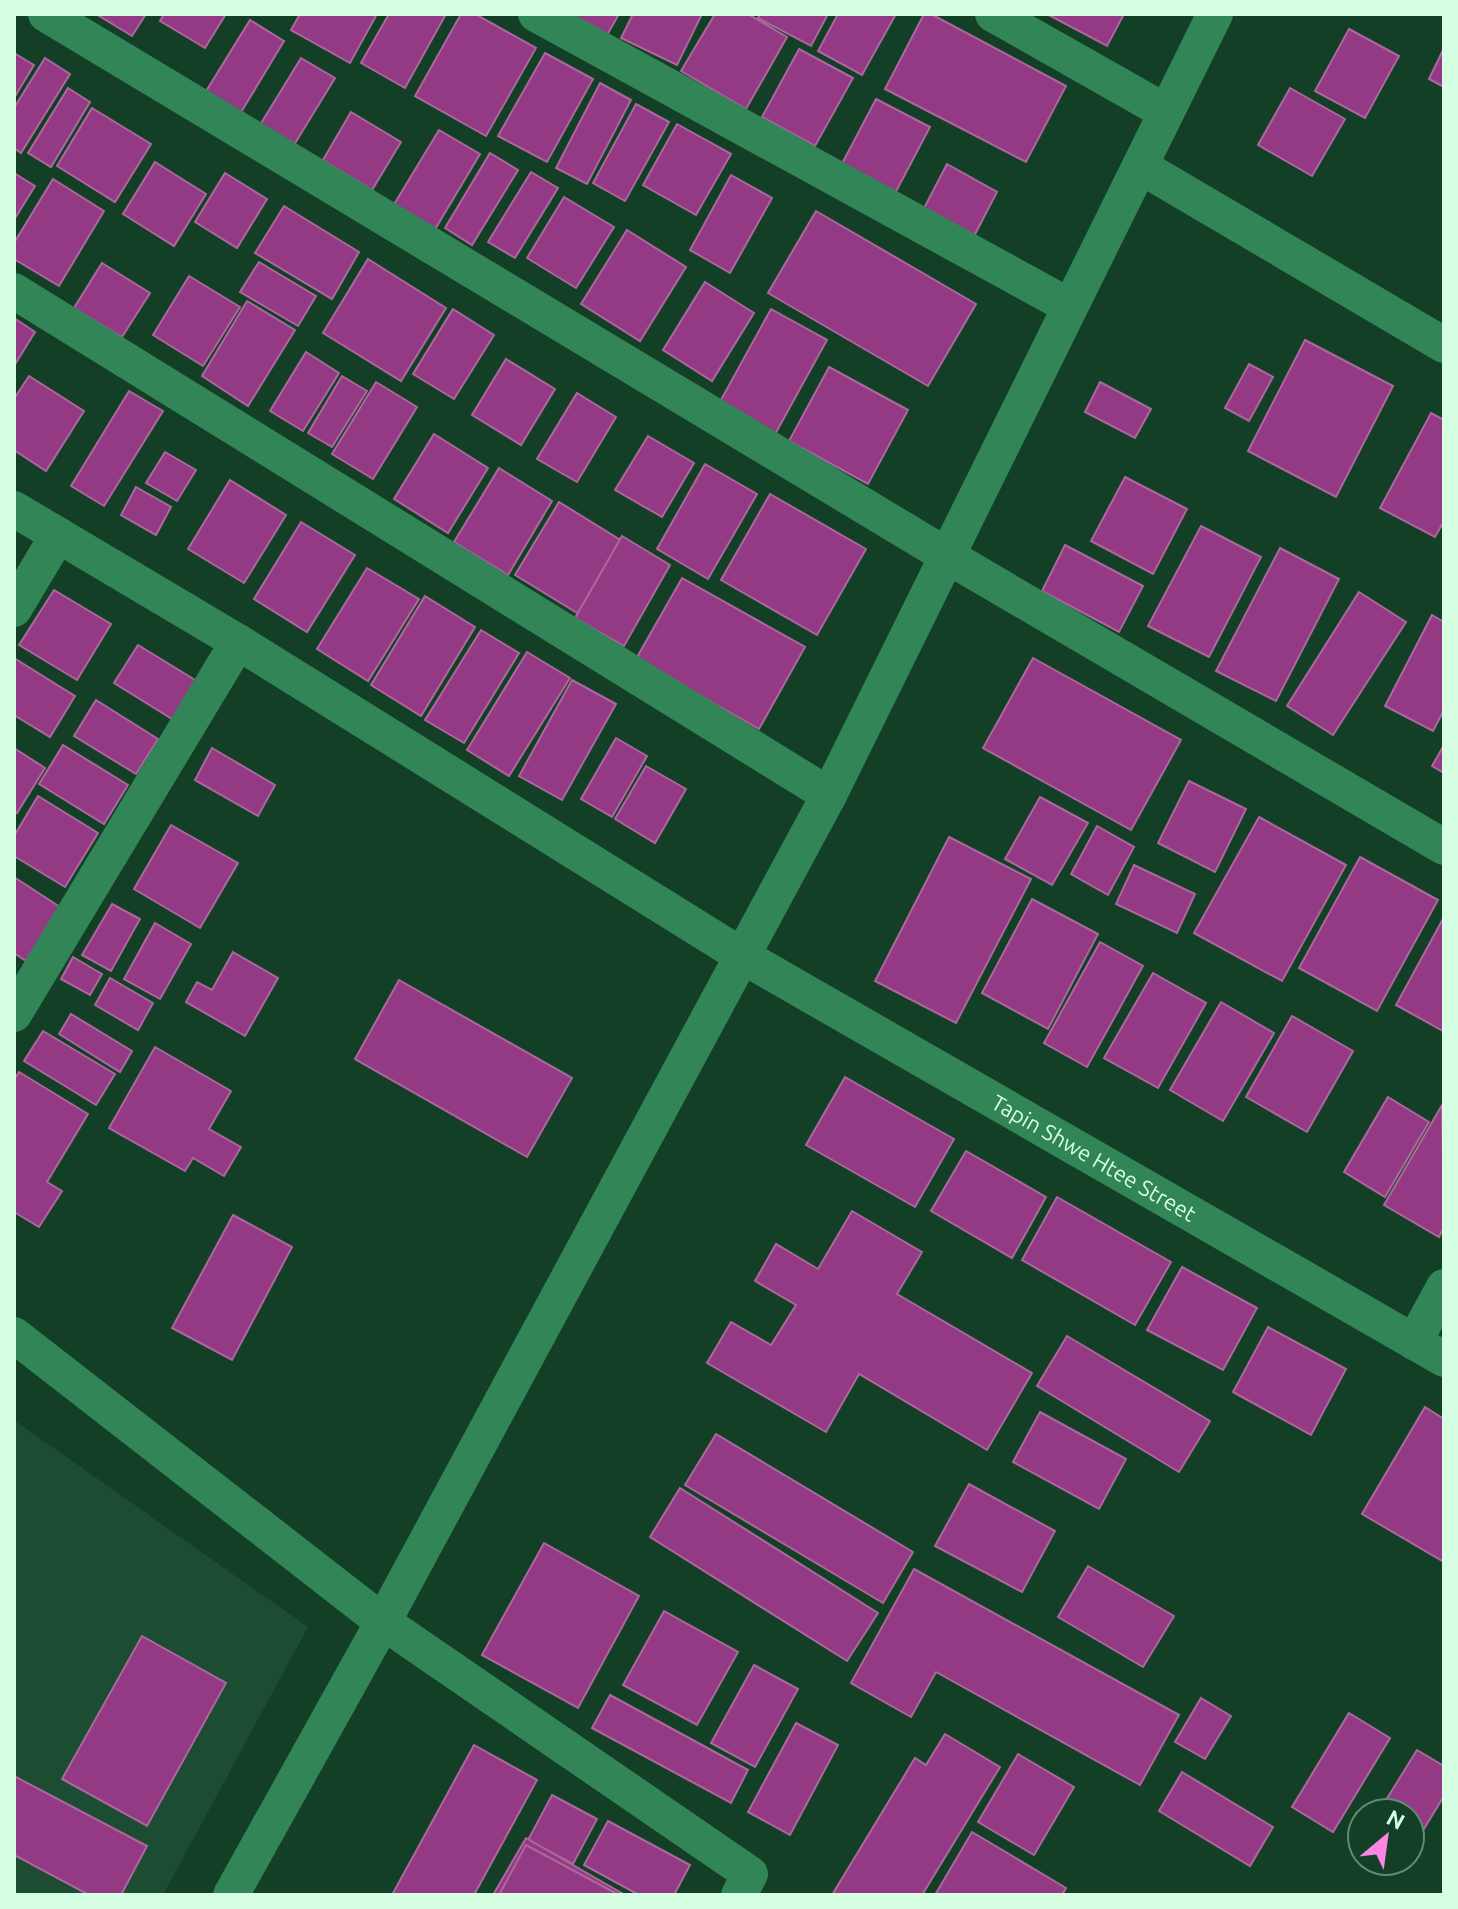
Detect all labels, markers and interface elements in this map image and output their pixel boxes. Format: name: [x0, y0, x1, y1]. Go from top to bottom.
street label: Tapin Shwe Htee Street: [987, 1089, 1201, 1226]
north arrow: [1346, 1797, 1426, 1877]
text: N: [1383, 1804, 1409, 1834]

